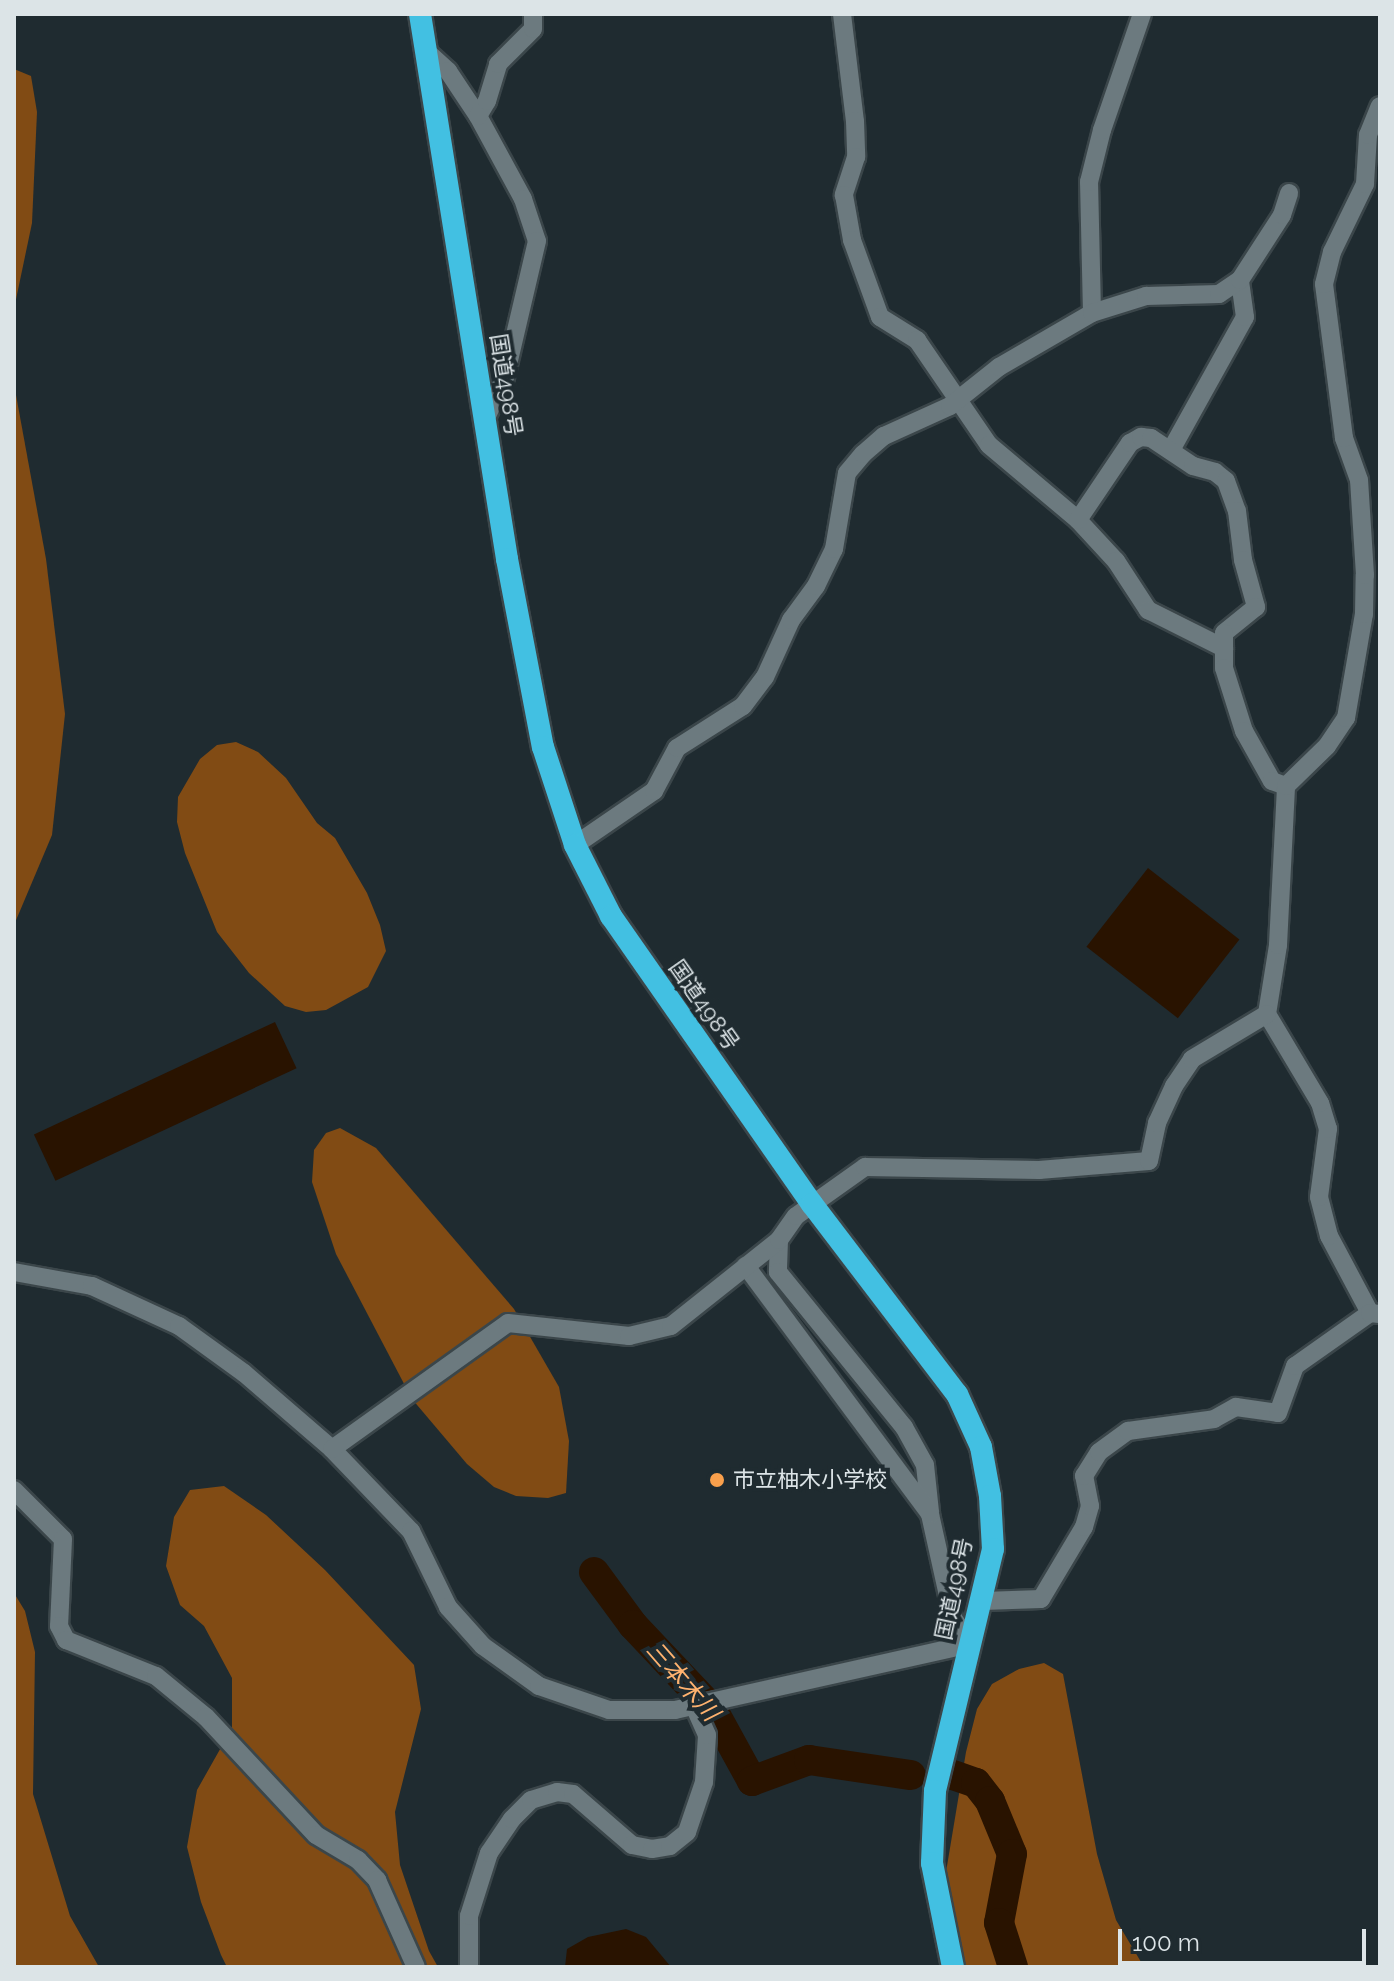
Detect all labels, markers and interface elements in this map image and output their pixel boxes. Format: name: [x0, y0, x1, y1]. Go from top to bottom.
street label: 国道498号: [485, 332, 527, 438]
street label: 国道498号: [663, 955, 745, 1055]
place label: 市立柚木小学校: [733, 1467, 887, 1493]
marker: 市立柚木小学校: [708, 1471, 726, 1489]
street label: 国道498号: [930, 1535, 978, 1643]
water label: 三本木川: [641, 1635, 725, 1727]
scale bar: [1122, 1913, 1370, 1963]
text: 100 m: [1132, 1928, 1200, 1957]

